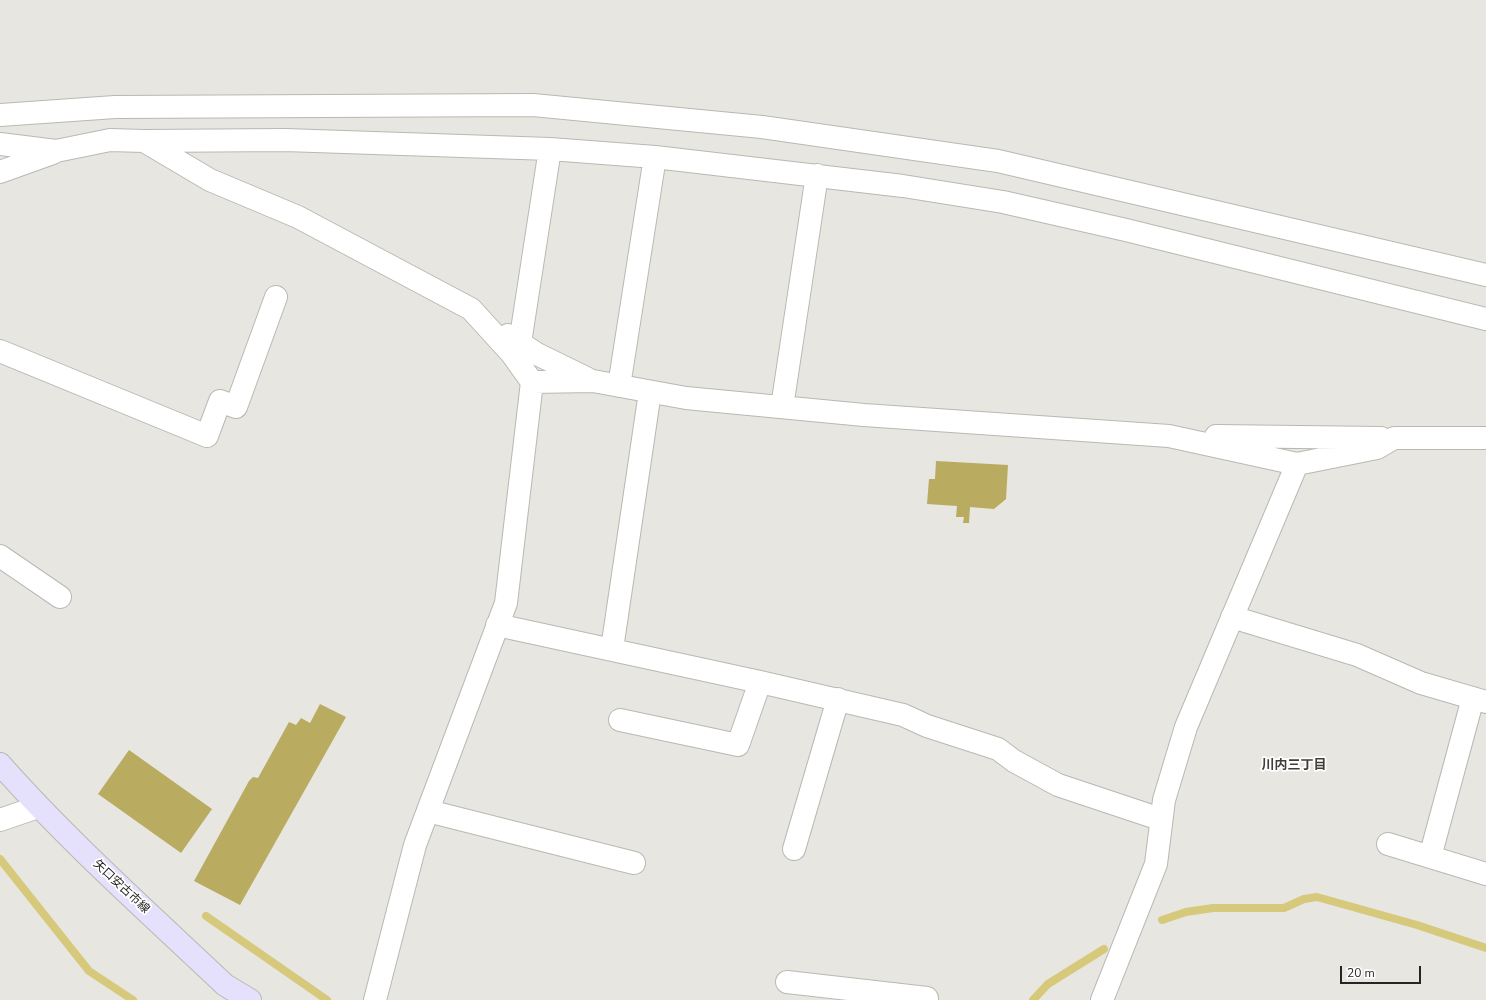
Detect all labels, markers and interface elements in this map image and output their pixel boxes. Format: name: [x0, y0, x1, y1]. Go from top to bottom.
district label: 川内三丁目: [1262, 758, 1326, 774]
street label: 矢口安古市線: [90, 857, 152, 917]
scale bar: [1342, 958, 1423, 984]
text: 20 m: [1347, 965, 1375, 981]

